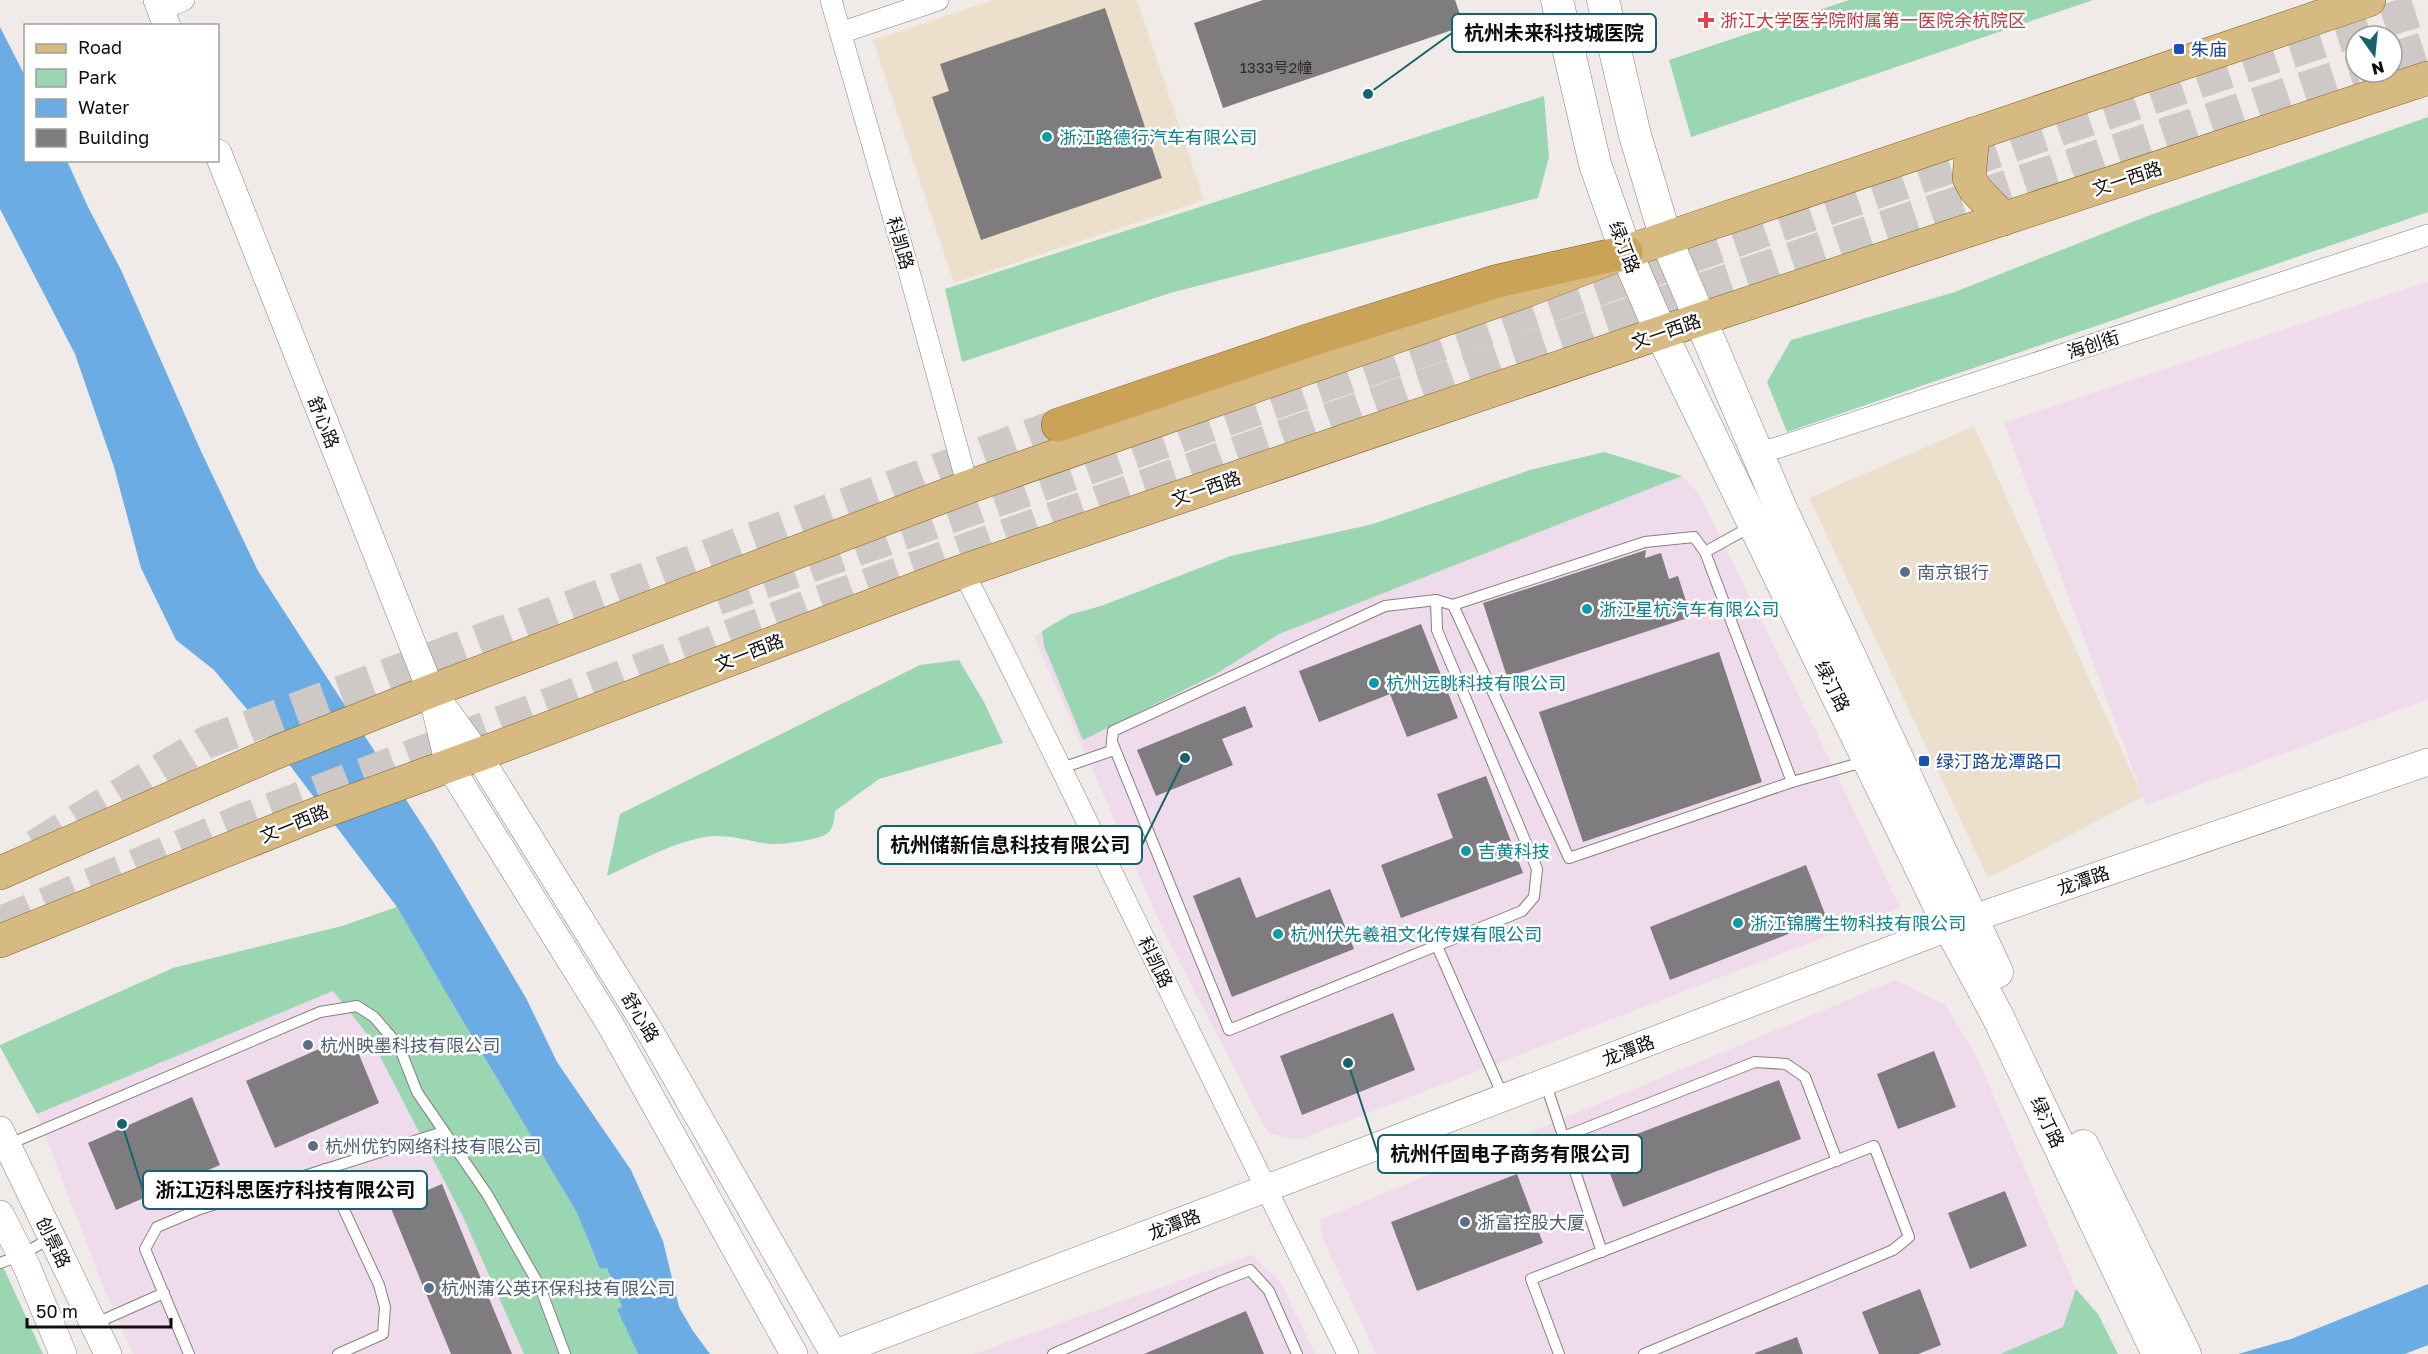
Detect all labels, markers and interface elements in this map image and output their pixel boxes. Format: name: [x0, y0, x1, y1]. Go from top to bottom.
place label: 浙江大学医学院附属第一医院余杭院区: [1720, 9, 2026, 31]
marker: 浙江大学医学院附属第一医院余杭院区: [1697, 11, 1715, 29]
callout: 杭州未来科技城医院: [1452, 14, 1656, 52]
text: 杭州未来科技城医院: [1464, 20, 1644, 44]
legend: [24, 24, 219, 162]
north arrow: [2344, 24, 2404, 84]
text: Road: [78, 36, 122, 58]
place label: 朱庙: [2191, 38, 2227, 60]
marker: 朱庙: [2172, 42, 2186, 56]
text: N: [2369, 57, 2386, 80]
house number: 1333号2幢: [1240, 58, 1312, 76]
text: Park: [78, 66, 117, 88]
text: Water: [78, 96, 129, 118]
text: Building: [78, 126, 149, 148]
place label: 浙江路德行汽车有限公司: [1059, 126, 1257, 148]
marker: 浙江路德行汽车有限公司: [1040, 130, 1054, 144]
street label: 文一西路: [2089, 156, 2165, 200]
street label: 科凯路: [883, 214, 919, 272]
street label: 绿汀路: [1605, 218, 1645, 276]
street label: 文一西路: [1628, 309, 1704, 353]
street label: 海创街: [2064, 325, 2122, 363]
street label: 舒心路: [304, 393, 344, 451]
street label: 文一西路: [1168, 466, 1244, 510]
place label: 南京银行: [1917, 561, 1989, 583]
marker: 南京银行: [1898, 565, 1912, 579]
place label: 浙江星杭汽车有限公司: [1599, 598, 1779, 620]
marker: 浙江星杭汽车有限公司: [1580, 602, 1594, 616]
street label: 文一西路: [711, 629, 787, 675]
street label: 绿汀路: [1811, 657, 1855, 715]
place label: 杭州远眺科技有限公司: [1386, 672, 1566, 694]
marker: 杭州远眺科技有限公司: [1367, 676, 1381, 690]
place label: 绿汀路龙潭路口: [1936, 750, 2062, 772]
marker: 绿汀路龙潭路口: [1917, 754, 1931, 768]
street label: 文一西路: [257, 799, 331, 847]
callout: 杭州储新信息科技有限公司: [878, 826, 1142, 864]
text: 杭州储新信息科技有限公司: [890, 832, 1130, 856]
place label: 吉黄科技: [1478, 840, 1550, 862]
marker: 吉黄科技: [1459, 844, 1473, 858]
street label: 龙潭路: [2054, 861, 2112, 899]
place label: 浙江锦腾生物科技有限公司: [1750, 912, 1966, 934]
marker: 浙江锦腾生物科技有限公司: [1731, 916, 1745, 930]
place label: 杭州伏先羲祖文化传媒有限公司: [1290, 923, 1542, 945]
marker: 杭州伏先羲祖文化传媒有限公司: [1271, 927, 1285, 941]
street label: 科凯路: [1134, 933, 1178, 991]
street label: 舒心路: [618, 988, 664, 1046]
street label: 龙潭路: [1599, 1030, 1657, 1070]
place label: 杭州映墨科技有限公司: [320, 1034, 500, 1056]
marker: 杭州映墨科技有限公司: [301, 1038, 315, 1052]
street label: 绿汀路: [2027, 1093, 2069, 1151]
place label: 杭州优钓网络科技有限公司: [325, 1135, 541, 1157]
callout: 杭州仟固电子商务有限公司: [1378, 1135, 1642, 1173]
marker: 杭州优钓网络科技有限公司: [306, 1139, 320, 1153]
text: 杭州仟固电子商务有限公司: [1390, 1141, 1630, 1165]
callout: 浙江迈科思医疗科技有限公司: [143, 1171, 427, 1209]
text: 浙江迈科思医疗科技有限公司: [155, 1177, 415, 1201]
street label: 龙潭路: [1145, 1204, 1203, 1244]
place label: 浙富控股大厦: [1477, 1211, 1585, 1233]
street label: 创景路: [32, 1213, 76, 1271]
marker: 浙富控股大厦: [1458, 1215, 1472, 1229]
place label: 杭州蒲公英环保科技有限公司: [441, 1277, 675, 1299]
marker: 杭州蒲公英环保科技有限公司: [422, 1281, 436, 1295]
scale bar: [27, 1291, 171, 1329]
text: 50 m: [36, 1300, 78, 1322]

